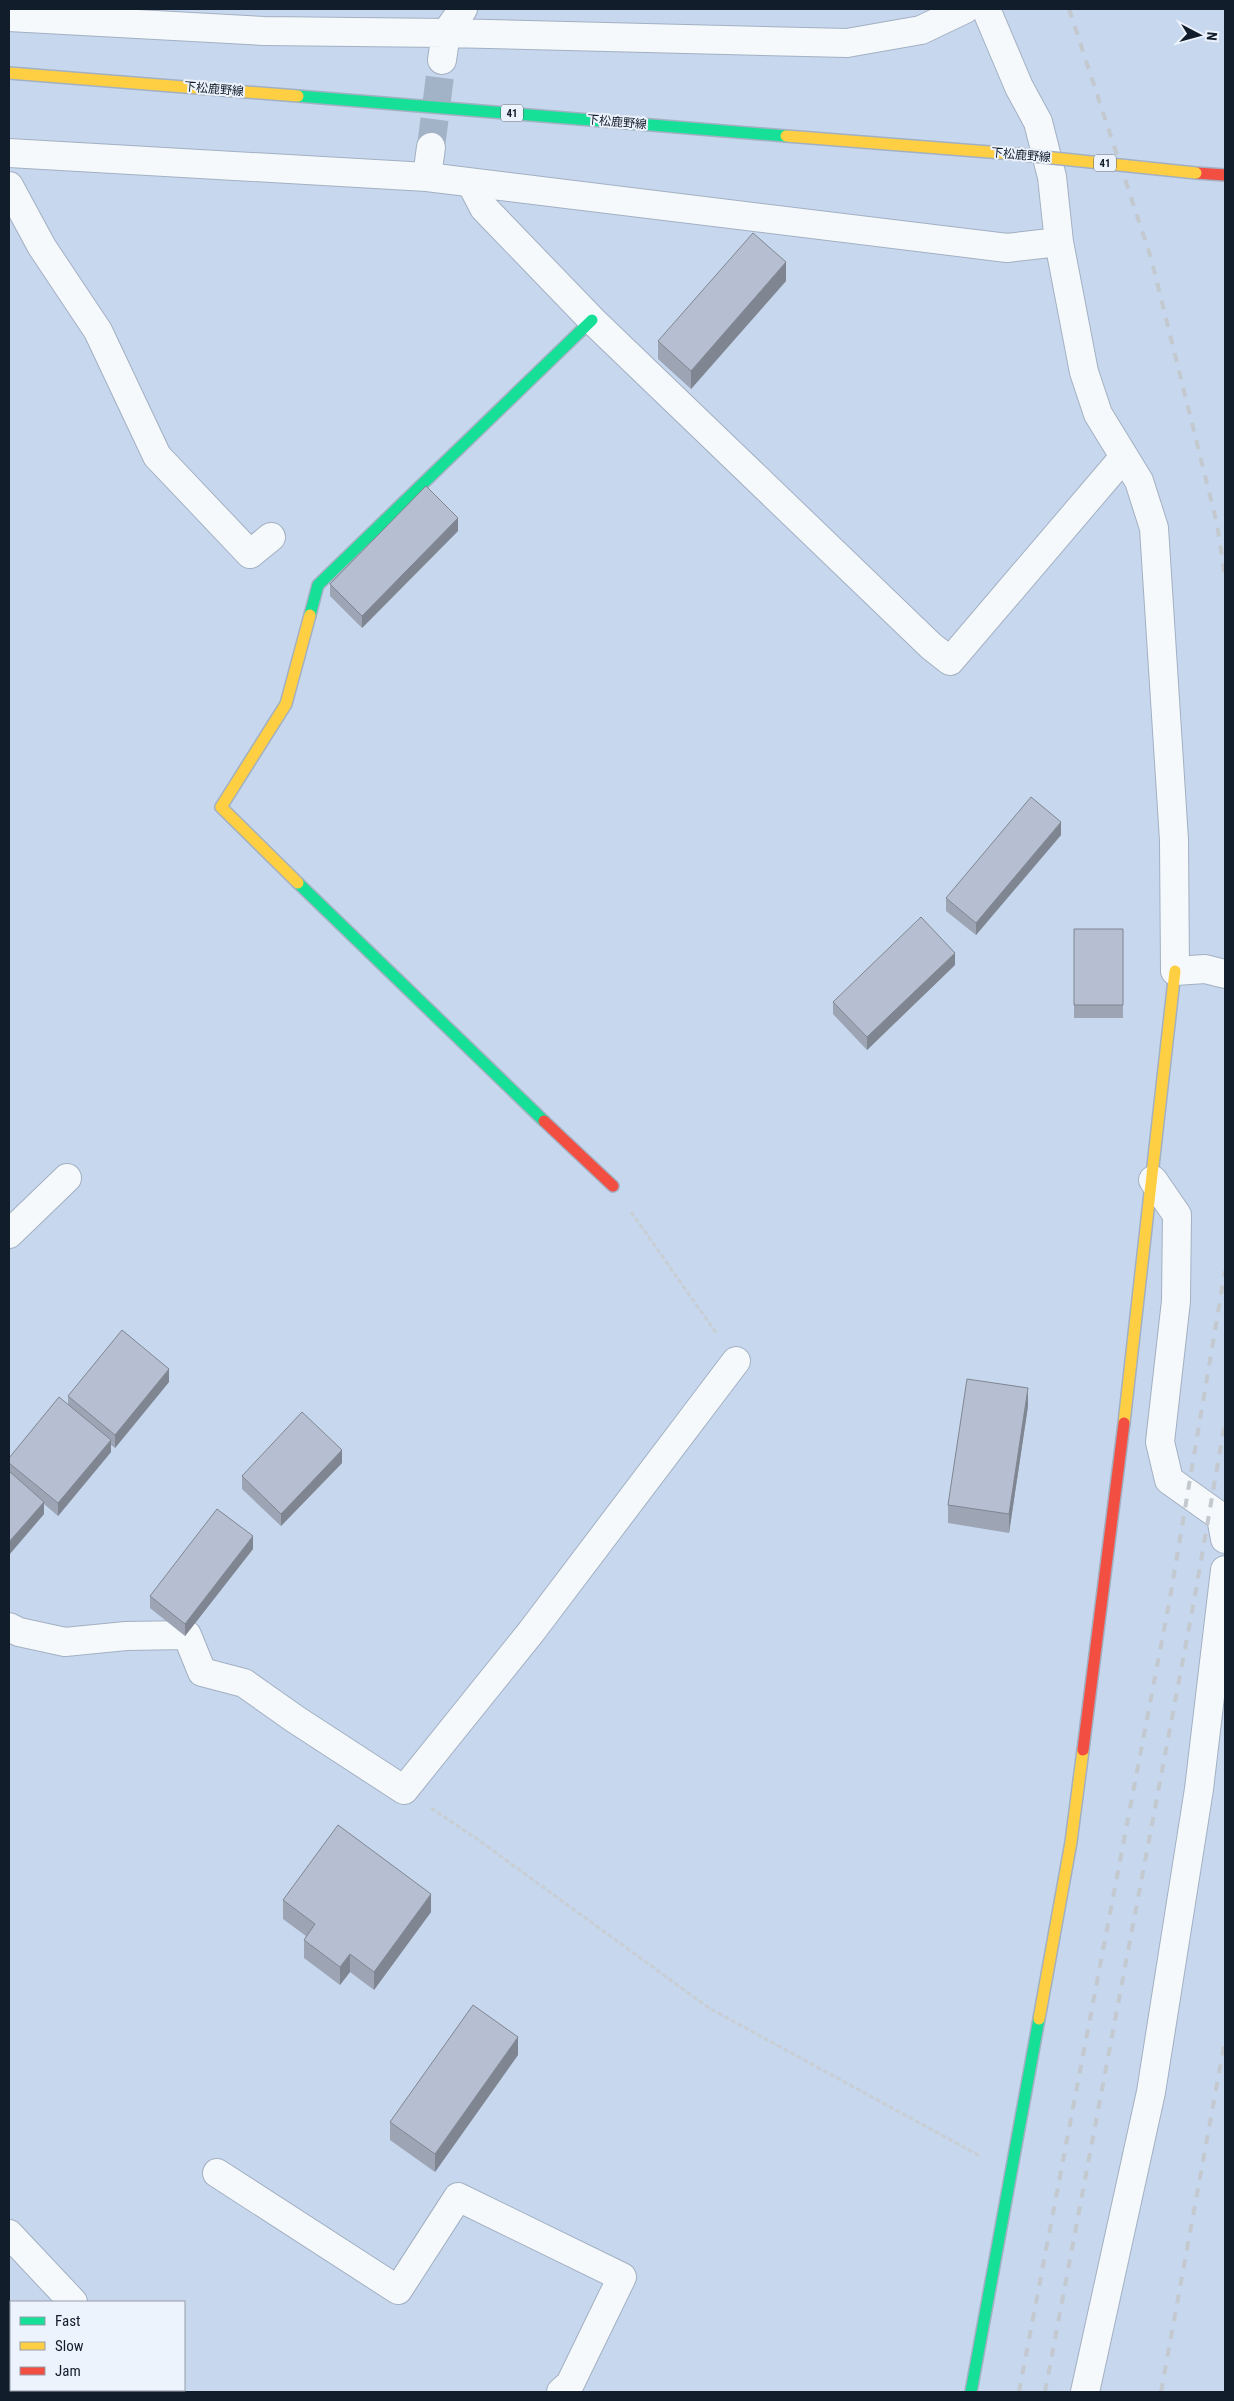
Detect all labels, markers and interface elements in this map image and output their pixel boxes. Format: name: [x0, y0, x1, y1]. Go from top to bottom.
north arrow: [1174, 10, 1224, 60]
text: N: [1204, 31, 1220, 41]
street label: 下松鹿野線: [183, 79, 245, 99]
road number: 41: [501, 105, 523, 122]
street label: 下松鹿野線: [586, 112, 648, 132]
street label: 下松鹿野線: [990, 145, 1052, 165]
road number: 41: [1094, 154, 1116, 172]
legend: [10, 2301, 185, 2391]
text: Fast: [55, 2312, 80, 2330]
text: Slow: [55, 2337, 84, 2355]
text: Jam: [55, 2362, 81, 2380]

